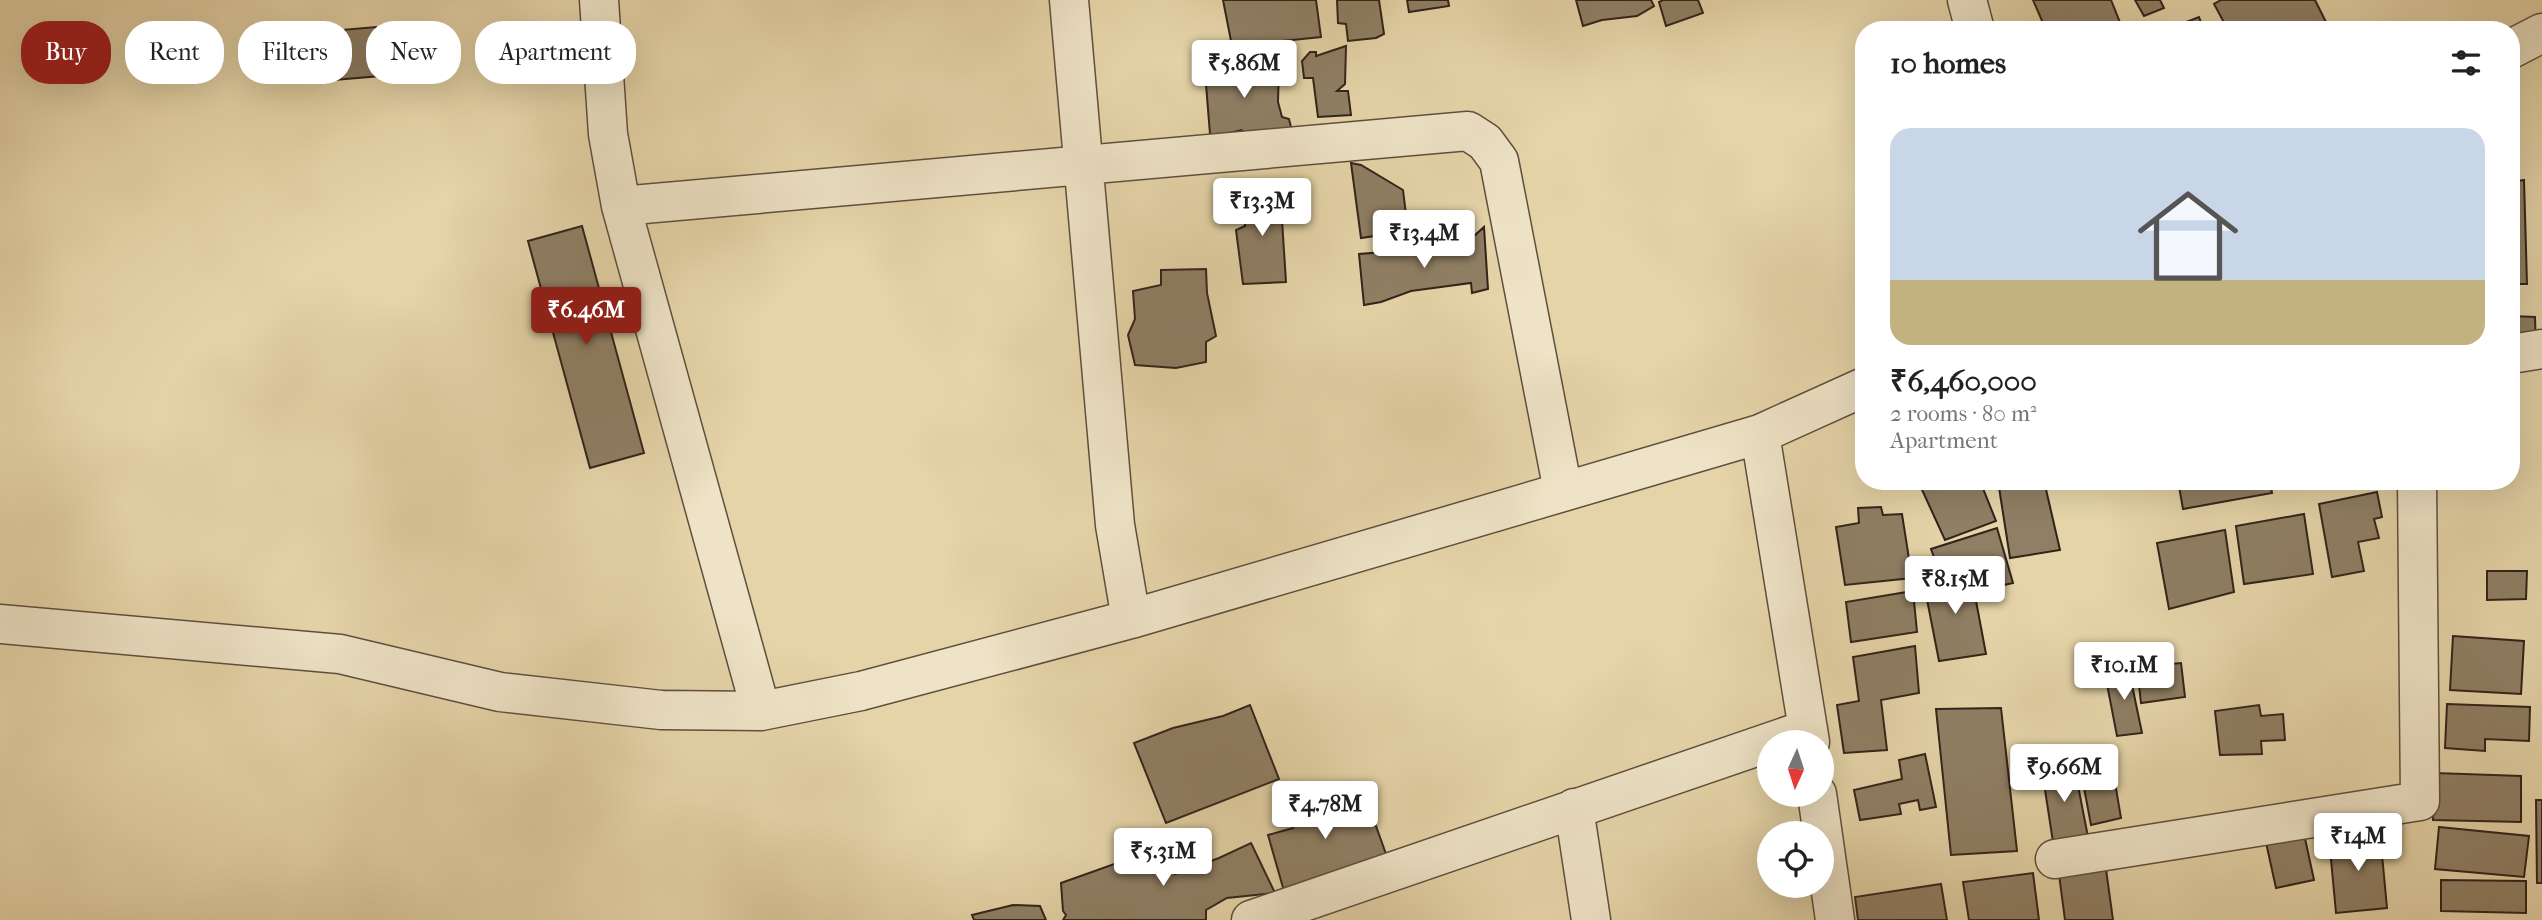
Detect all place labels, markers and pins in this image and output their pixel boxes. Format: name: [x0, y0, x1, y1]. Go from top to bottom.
pin: ₹5.86M: [1187, 41, 1301, 100]
pin: ₹13.3M: [1205, 178, 1319, 238]
pin: ₹13.4M: [1367, 210, 1481, 270]
pin: ₹6.46M: [529, 288, 643, 347]
pin: ₹8.15M: [1898, 556, 2012, 616]
pin: ₹10.1M: [2067, 642, 2181, 702]
pin: ₹9.66M: [2007, 744, 2121, 804]
pin: ₹4.78M: [1268, 782, 1382, 841]
pin: ₹14M: [2317, 814, 2399, 873]
pin: ₹5.31M: [1106, 828, 1220, 888]

